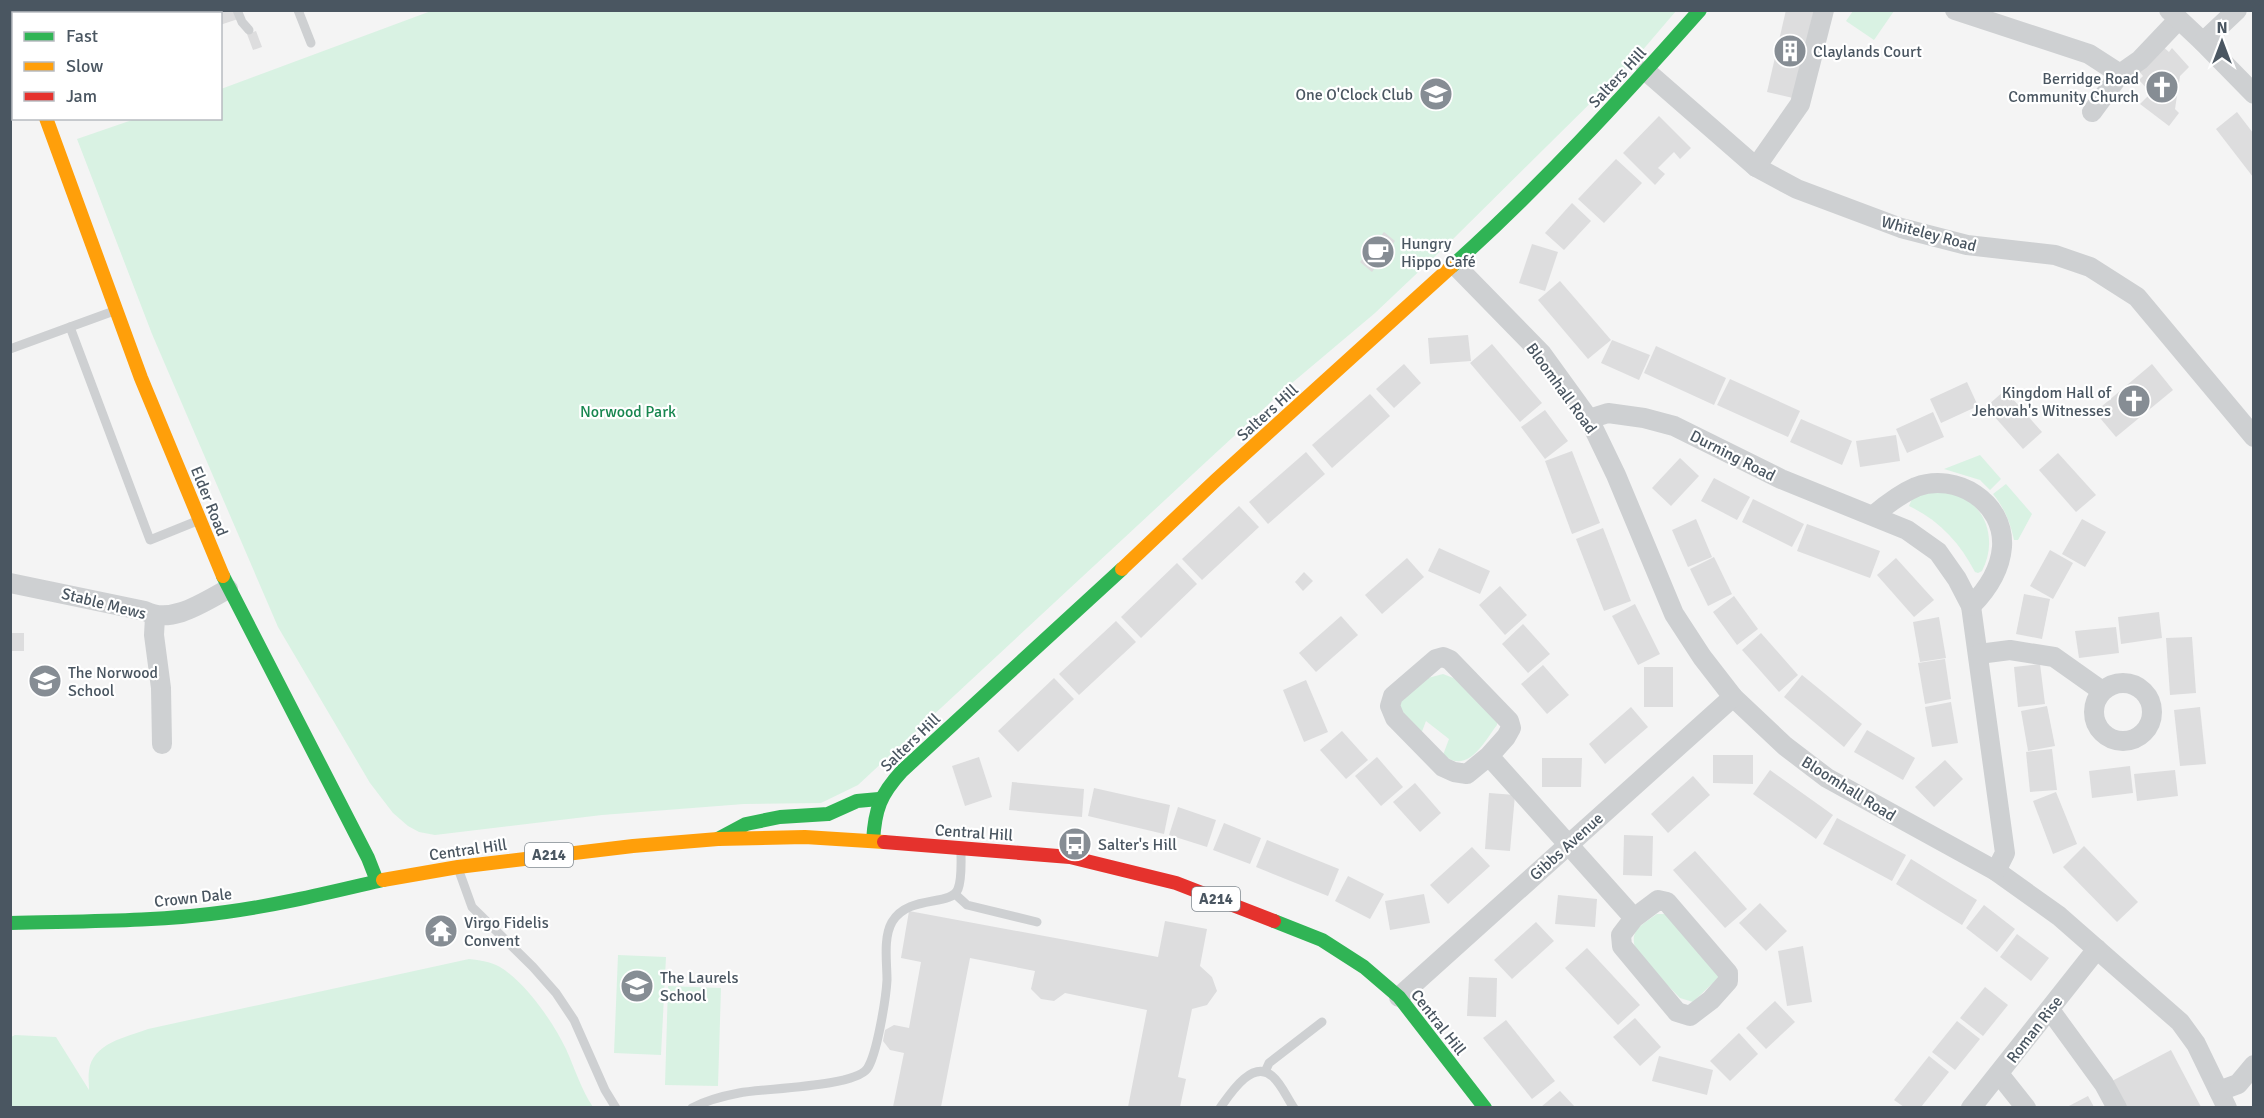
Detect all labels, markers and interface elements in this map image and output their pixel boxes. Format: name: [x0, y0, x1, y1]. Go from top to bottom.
legend: [12, 12, 222, 120]
north arrow: [2192, 12, 2252, 72]
text: N: [2216, 18, 2228, 38]
text: Fast: [66, 25, 98, 47]
building icon: Claylands Court: [1772, 33, 1808, 69]
place label: Claylands Court: [1813, 42, 1922, 62]
street label: Salters Hill: [1585, 43, 1651, 112]
text: Slow: [66, 55, 103, 77]
place label: Berridge Road Community Church: [2008, 69, 2139, 107]
church icon: Berridge Road Community Church: [2144, 69, 2180, 105]
school or university icon: One O'Clock Club: [1418, 76, 1454, 112]
text: Jam: [66, 85, 97, 107]
place label: One O'Clock Club: [1295, 85, 1413, 105]
street label: Whiteley Road: [1879, 212, 1978, 256]
cafe icon: Hungry Hippo Café: [1360, 234, 1396, 270]
place label: Hungry Hippo Café: [1401, 234, 1476, 272]
street label: Bloomhall Road: [1522, 339, 1601, 438]
street label: Salters Hill: [1233, 380, 1303, 445]
place label: Kingdom Hall of Jehovah's Witnesses: [1972, 383, 2112, 421]
church icon: Kingdom Hall of Jehovah's Witnesses: [2116, 383, 2152, 419]
park label: Norwood Park: [580, 402, 676, 422]
street label: Durning Road: [1687, 426, 1779, 486]
street label: Elder Road: [186, 463, 232, 539]
street label: Stable Mews: [59, 584, 148, 624]
school or university icon: The Norwood School: [27, 663, 63, 699]
place label: The Norwood School: [68, 663, 158, 701]
street label: Salters Hill: [877, 709, 945, 776]
street label: Bloomhall Road: [1798, 752, 1899, 826]
street label: Gibbs Avenue: [1526, 809, 1608, 885]
street label: Central Hill: [934, 820, 1014, 846]
bus stop icon: Salter's Hill: [1057, 826, 1093, 862]
street label: Central Hill: [428, 835, 509, 865]
place label: Salter's Hill: [1098, 835, 1177, 855]
road number: A214: [525, 843, 573, 867]
street label: Crown Dale: [153, 884, 233, 912]
road number: A214: [1192, 887, 1240, 911]
temple icon: Virgo Fidelis Convent: [423, 913, 459, 949]
place label: Virgo Fidelis Convent: [464, 913, 549, 951]
school or university icon: The Laurels School: [619, 968, 655, 1004]
place label: The Laurels School: [660, 968, 738, 1006]
street label: Central Hill: [1406, 986, 1470, 1060]
street label: Roman Rise: [2002, 992, 2067, 1067]

